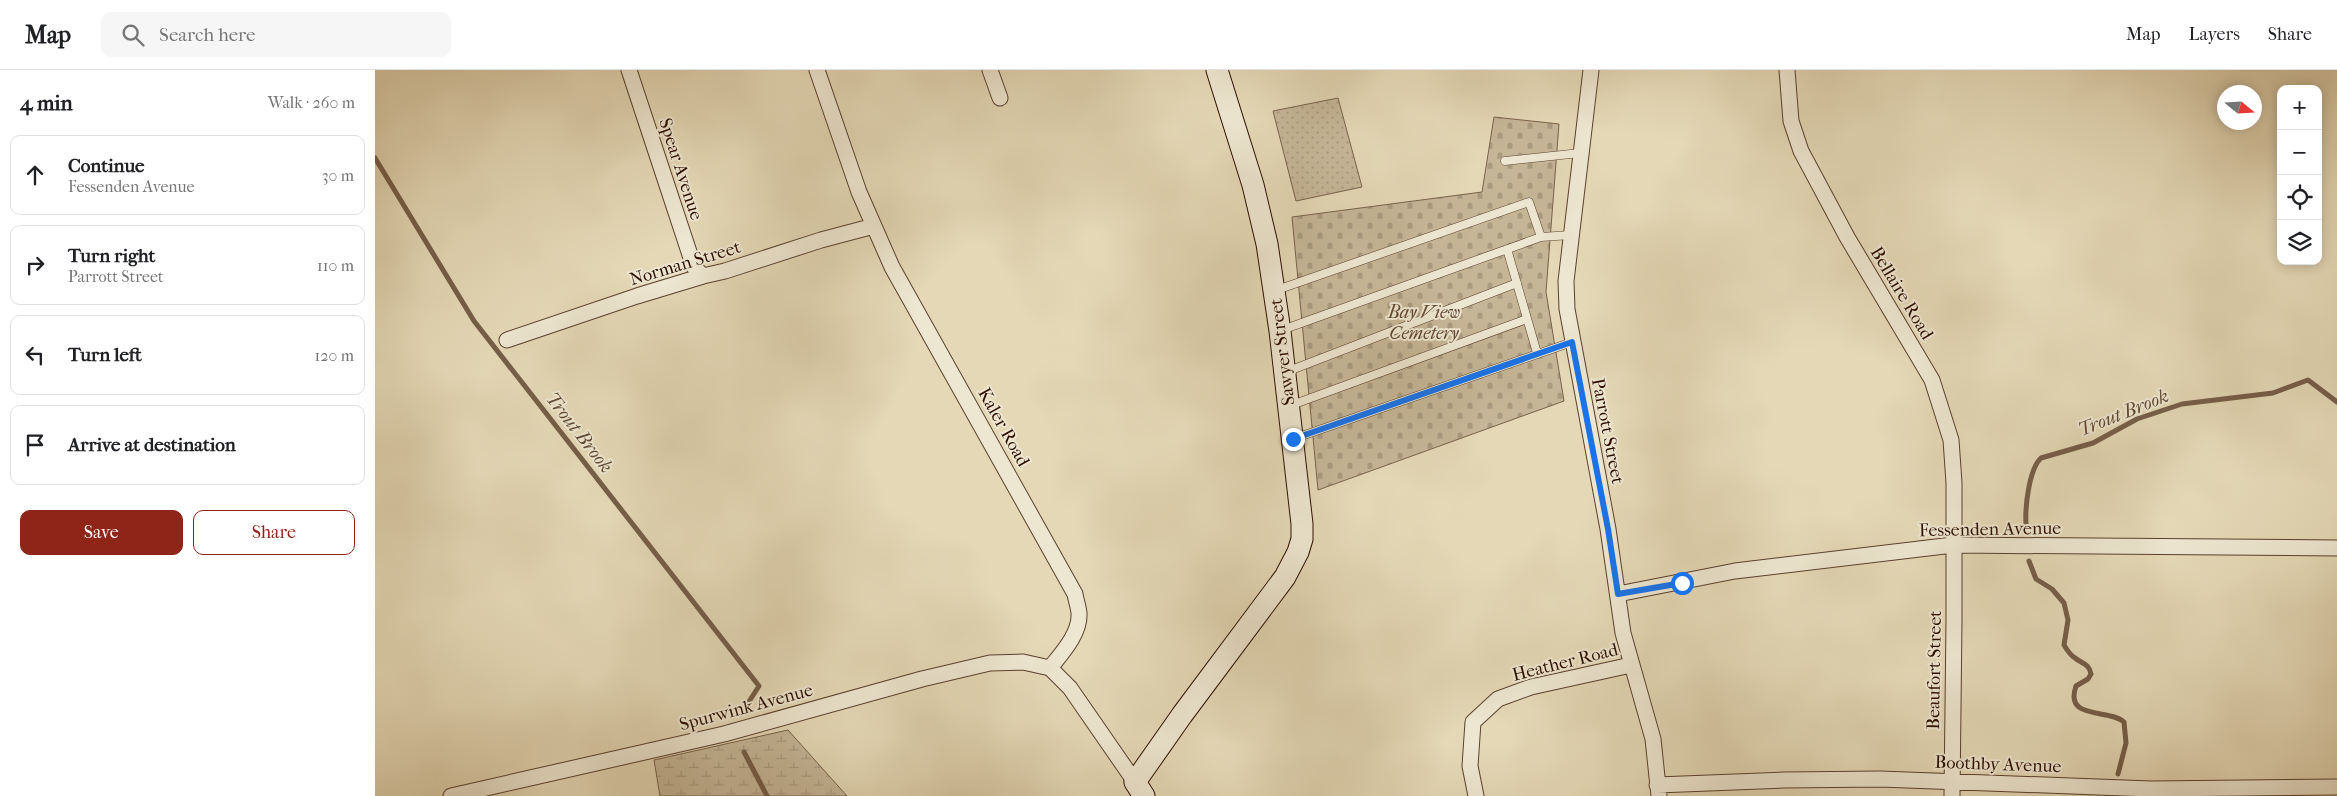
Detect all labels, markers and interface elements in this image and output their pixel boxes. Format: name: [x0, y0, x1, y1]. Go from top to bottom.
search box: [101, 12, 451, 57]
text: Map: [25, 21, 71, 49]
icon: search: [119, 21, 147, 49]
text: Search here: [159, 24, 255, 46]
text: Map: [2126, 24, 2160, 45]
text: Layers: [2188, 24, 2240, 45]
text: Share: [2268, 24, 2312, 45]
north arrow: [2217, 85, 2262, 130]
map controls: [2277, 85, 2322, 265]
button: +: [2277, 85, 2322, 130]
text: 4 min: [20, 91, 73, 115]
text: Walk · 260 m: [268, 93, 355, 112]
street label: Spear Avenue: [654, 116, 707, 223]
button: −: [2277, 130, 2322, 175]
text: Continue: [68, 155, 144, 177]
icon: ahead: [21, 161, 49, 189]
text: 30 m: [322, 166, 354, 185]
button: locate: [2277, 175, 2322, 220]
text: Fessenden Avenue: [68, 177, 194, 196]
button: layers: [2277, 220, 2322, 265]
street label: Norman Street: [627, 236, 744, 290]
street label: Bellaire Road: [1866, 243, 1938, 344]
text: Turn right: [68, 245, 155, 267]
icon: right: [21, 251, 49, 279]
text: 110 m: [317, 256, 354, 275]
text: Parrott Street: [68, 267, 164, 286]
street label: Sawyer Street: [1265, 297, 1299, 407]
park label: Bay View Cemetery: [1387, 302, 1460, 344]
icon: left: [21, 341, 49, 369]
text: Turn left: [68, 344, 142, 366]
text: 120 m: [315, 346, 354, 365]
street label: Parrott Street: [1587, 376, 1628, 486]
street label: Kaler Road: [973, 384, 1034, 471]
water label: Trout Brook: [2075, 385, 2172, 441]
water label: Trout Brook: [541, 388, 617, 477]
route end: [1282, 428, 1305, 451]
icon: arrive: [21, 431, 49, 459]
text: Arrive at destination: [68, 434, 236, 456]
button: Save: [20, 510, 183, 555]
button: Share: [193, 510, 355, 555]
street label: Fessenden Avenue: [1919, 518, 2061, 541]
route start: [1671, 572, 1694, 595]
street label: Beaufort Street: [1923, 610, 1946, 730]
street label: Heather Road: [1510, 639, 1620, 686]
street label: Spurwink Avenue: [677, 680, 815, 735]
street label: Boothby Avenue: [1934, 752, 2062, 777]

